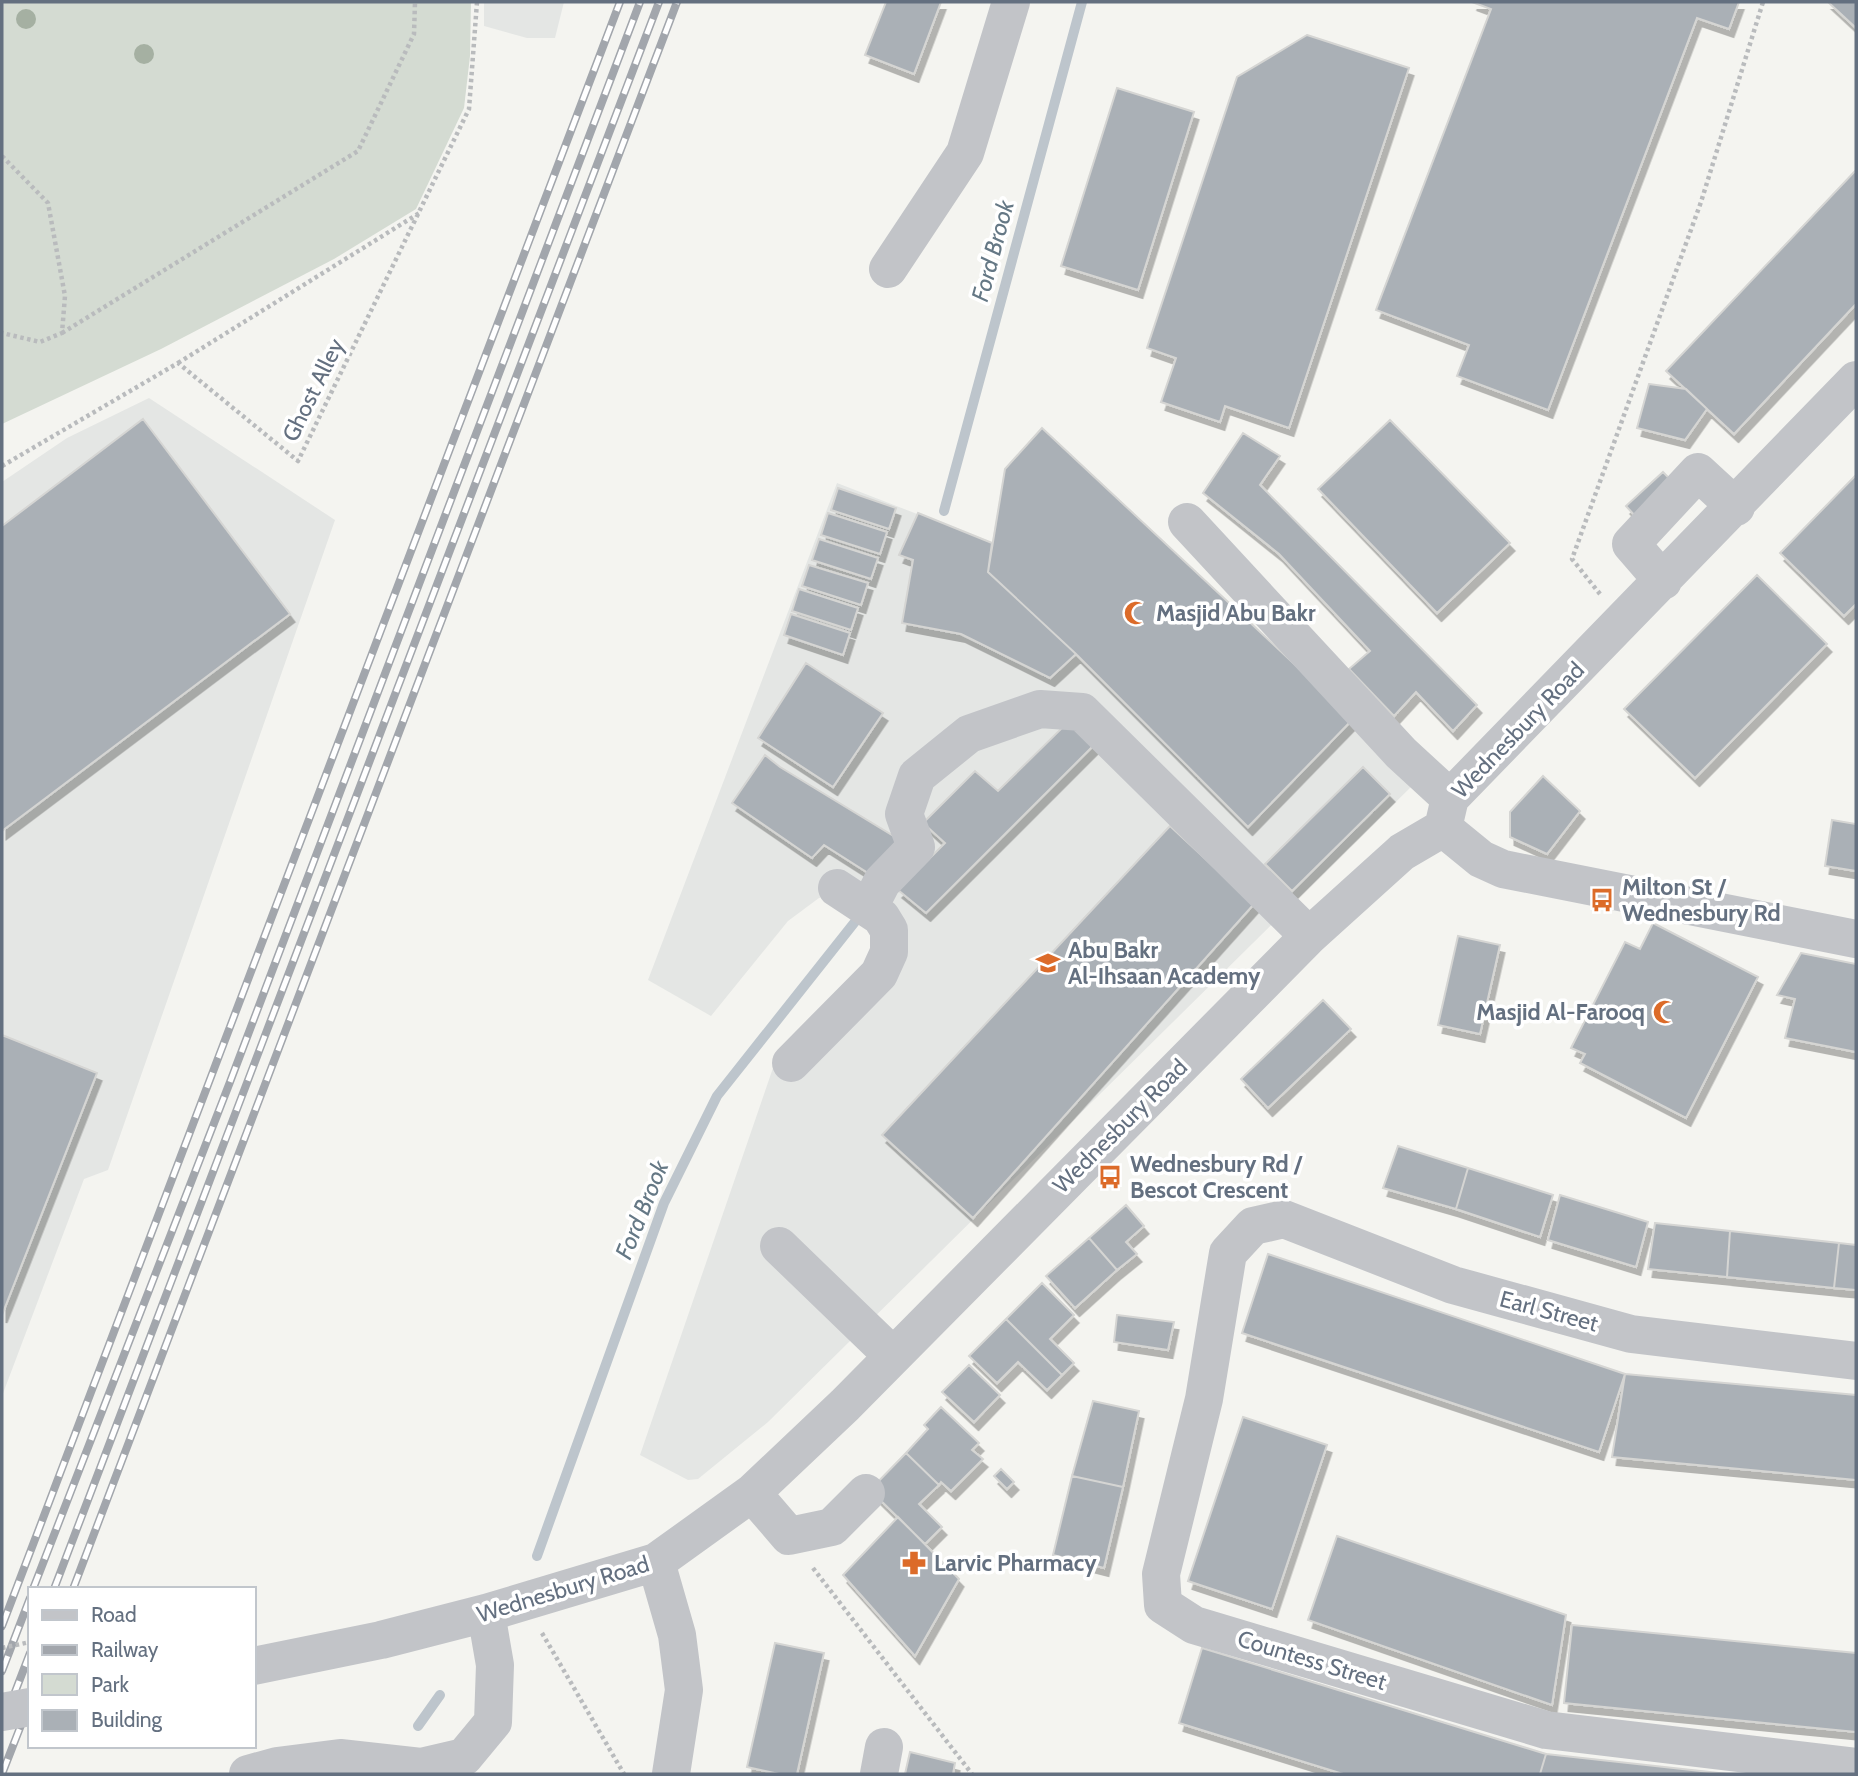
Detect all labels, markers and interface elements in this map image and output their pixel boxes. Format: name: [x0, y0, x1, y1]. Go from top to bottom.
water label: Ford Brook: [965, 196, 1020, 305]
street label: Ghost Alley: [276, 334, 350, 446]
mosque icon: Masjid Abu Bakr: [1122, 599, 1150, 627]
place label: Masjid Abu Bakr: [1156, 599, 1316, 627]
street label: Wednesbury Road: [1446, 656, 1590, 804]
place label: Milton St / Wednesbury Rd: [1622, 873, 1781, 927]
bus stop icon: Milton St / Wednesbury Rd: [1588, 886, 1616, 914]
place label: Abu Bakr Al-Ihsaan Academy: [1068, 936, 1261, 990]
school or university icon: Abu Bakr Al-Ihsaan Academy: [1034, 949, 1062, 977]
place label: Masjid Al-Farooq: [1476, 998, 1645, 1026]
mosque icon: Masjid Al-Farooq: [1651, 998, 1679, 1026]
street label: Wednesbury Road: [1047, 1053, 1193, 1199]
place label: Wednesbury Rd / Bescot Crescent: [1130, 1150, 1303, 1204]
water label: Ford Brook: [609, 1156, 675, 1263]
bus stop icon: Wednesbury Rd / Bescot Crescent: [1096, 1163, 1124, 1191]
street label: Earl Street: [1497, 1284, 1602, 1338]
pharmacy icon: Larvic Pharmacy: [900, 1549, 928, 1577]
place label: Larvic Pharmacy: [934, 1549, 1097, 1577]
street label: Wednesbury Road: [474, 1550, 652, 1628]
legend: [28, 1587, 256, 1748]
text: Road: [91, 1602, 137, 1627]
street label: Countess Street: [1234, 1624, 1390, 1696]
text: Railway: [91, 1637, 159, 1662]
text: Park: [91, 1672, 129, 1697]
text: Building: [91, 1707, 163, 1732]

